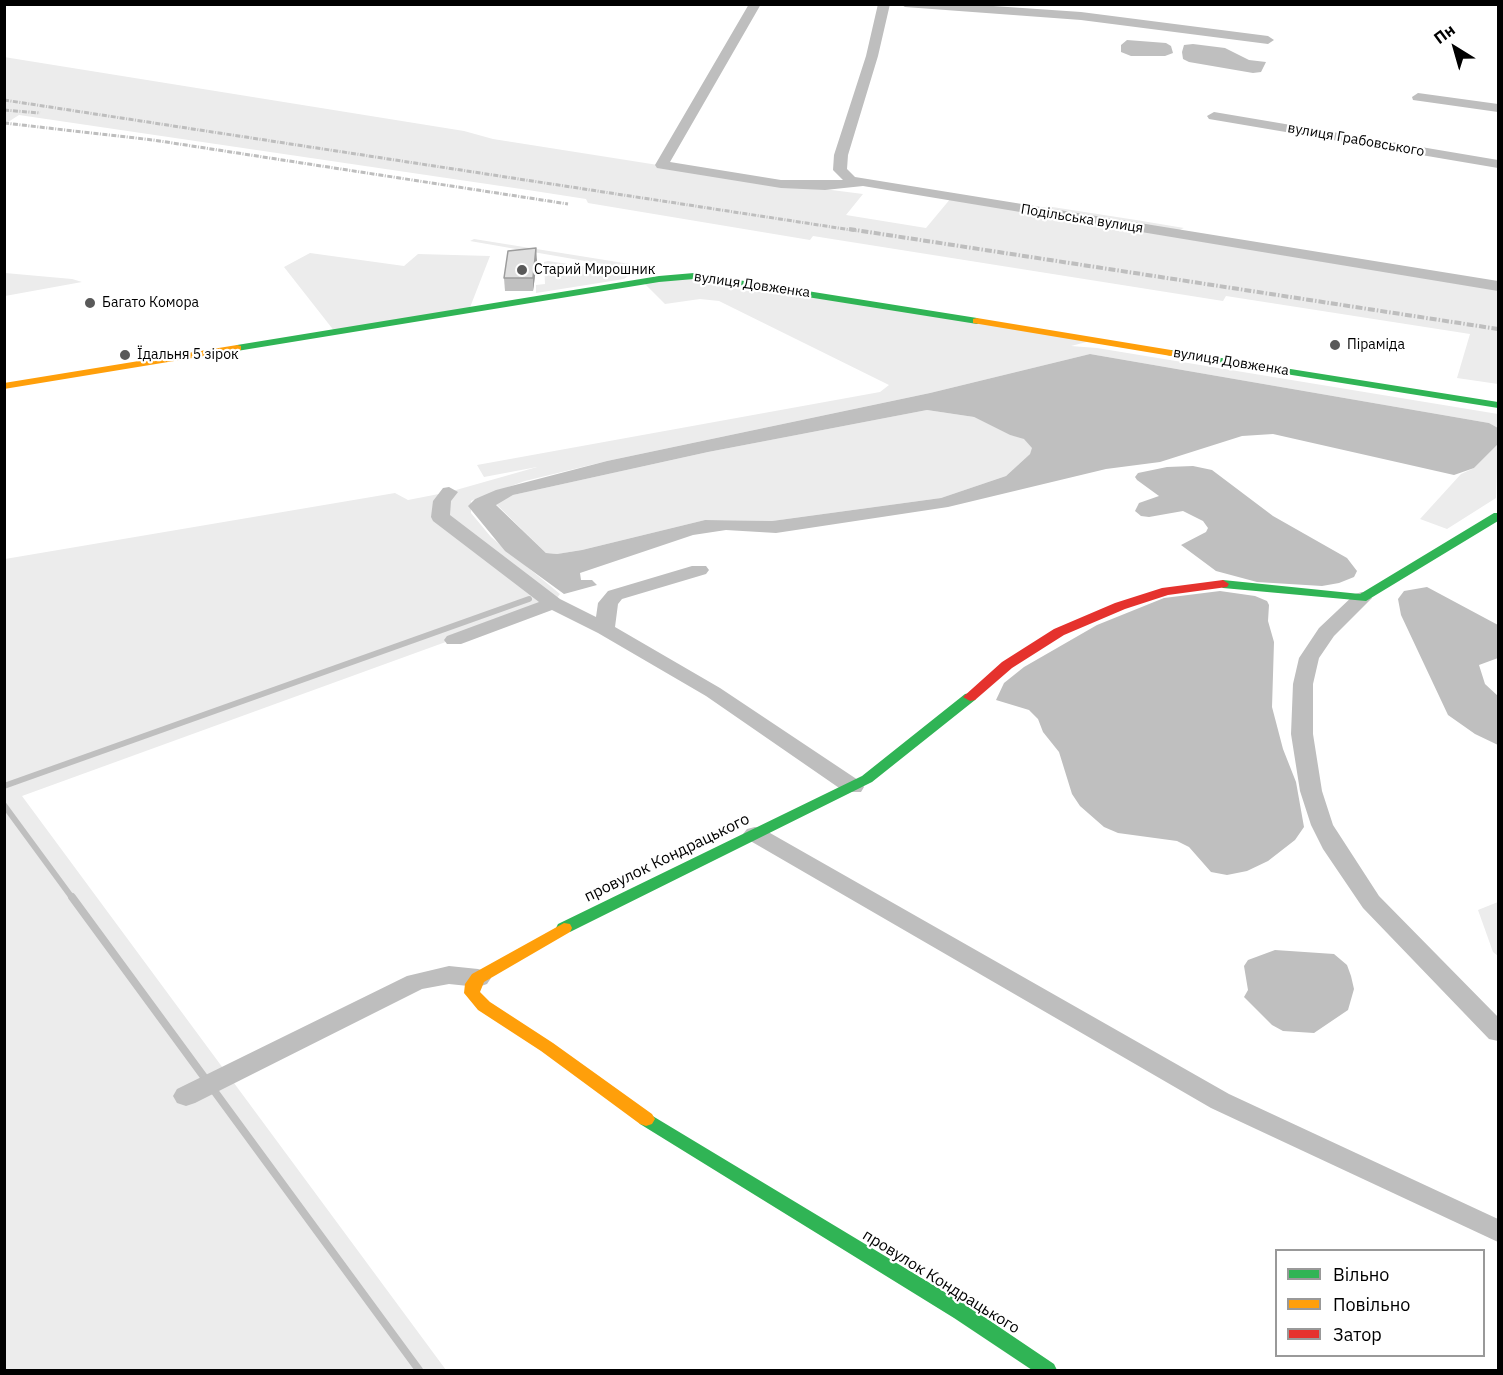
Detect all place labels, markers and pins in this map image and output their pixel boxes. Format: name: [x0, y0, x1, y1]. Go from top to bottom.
place label: Старий Мирошник: [534, 262, 655, 278]
marker: Старий Мирошник: [515, 263, 529, 277]
place label: Багато Комора: [102, 295, 199, 311]
marker: Багато Комора: [83, 296, 97, 310]
place label: Піраміда: [1347, 337, 1405, 353]
marker: Піраміда: [1328, 338, 1342, 352]
place label: Їдальня 5 зірок: [137, 347, 239, 363]
marker: Їдальня 5 зірок: [118, 348, 132, 362]

